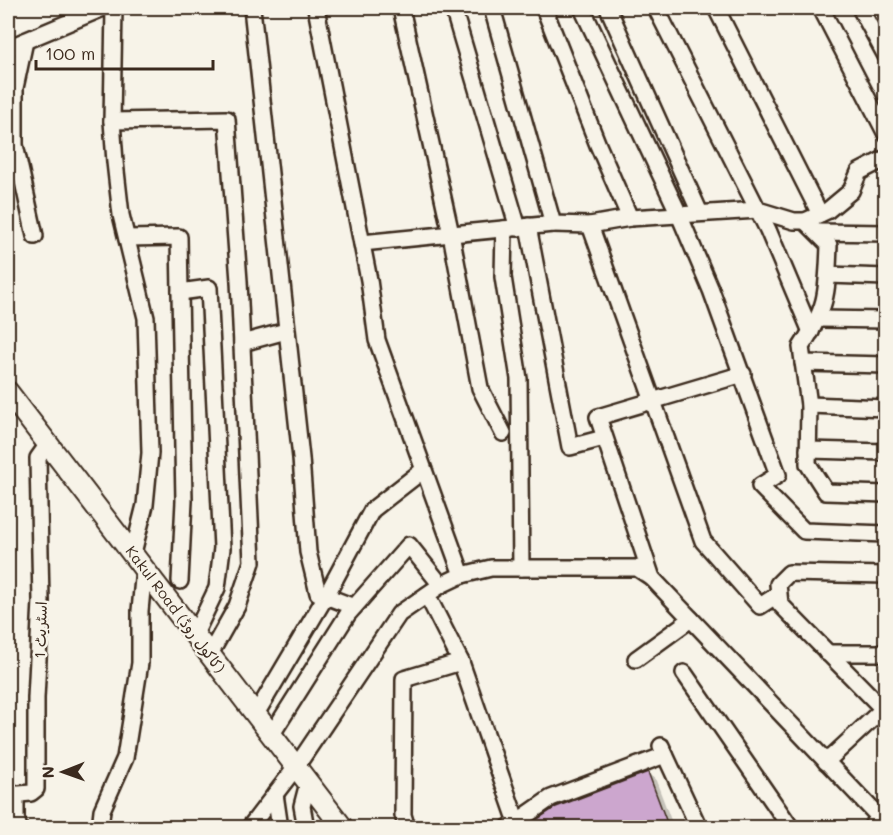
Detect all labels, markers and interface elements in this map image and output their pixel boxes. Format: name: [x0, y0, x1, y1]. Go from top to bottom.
scale bar: [36, 33, 213, 71]
text: 100 m: [45, 41, 95, 65]
street label: Kakul Road (کاکول روڈ): [122, 541, 230, 677]
street label: اسٹریٹ 1: [29, 601, 51, 659]
north arrow: [33, 742, 93, 802]
text: N: [37, 766, 58, 779]

